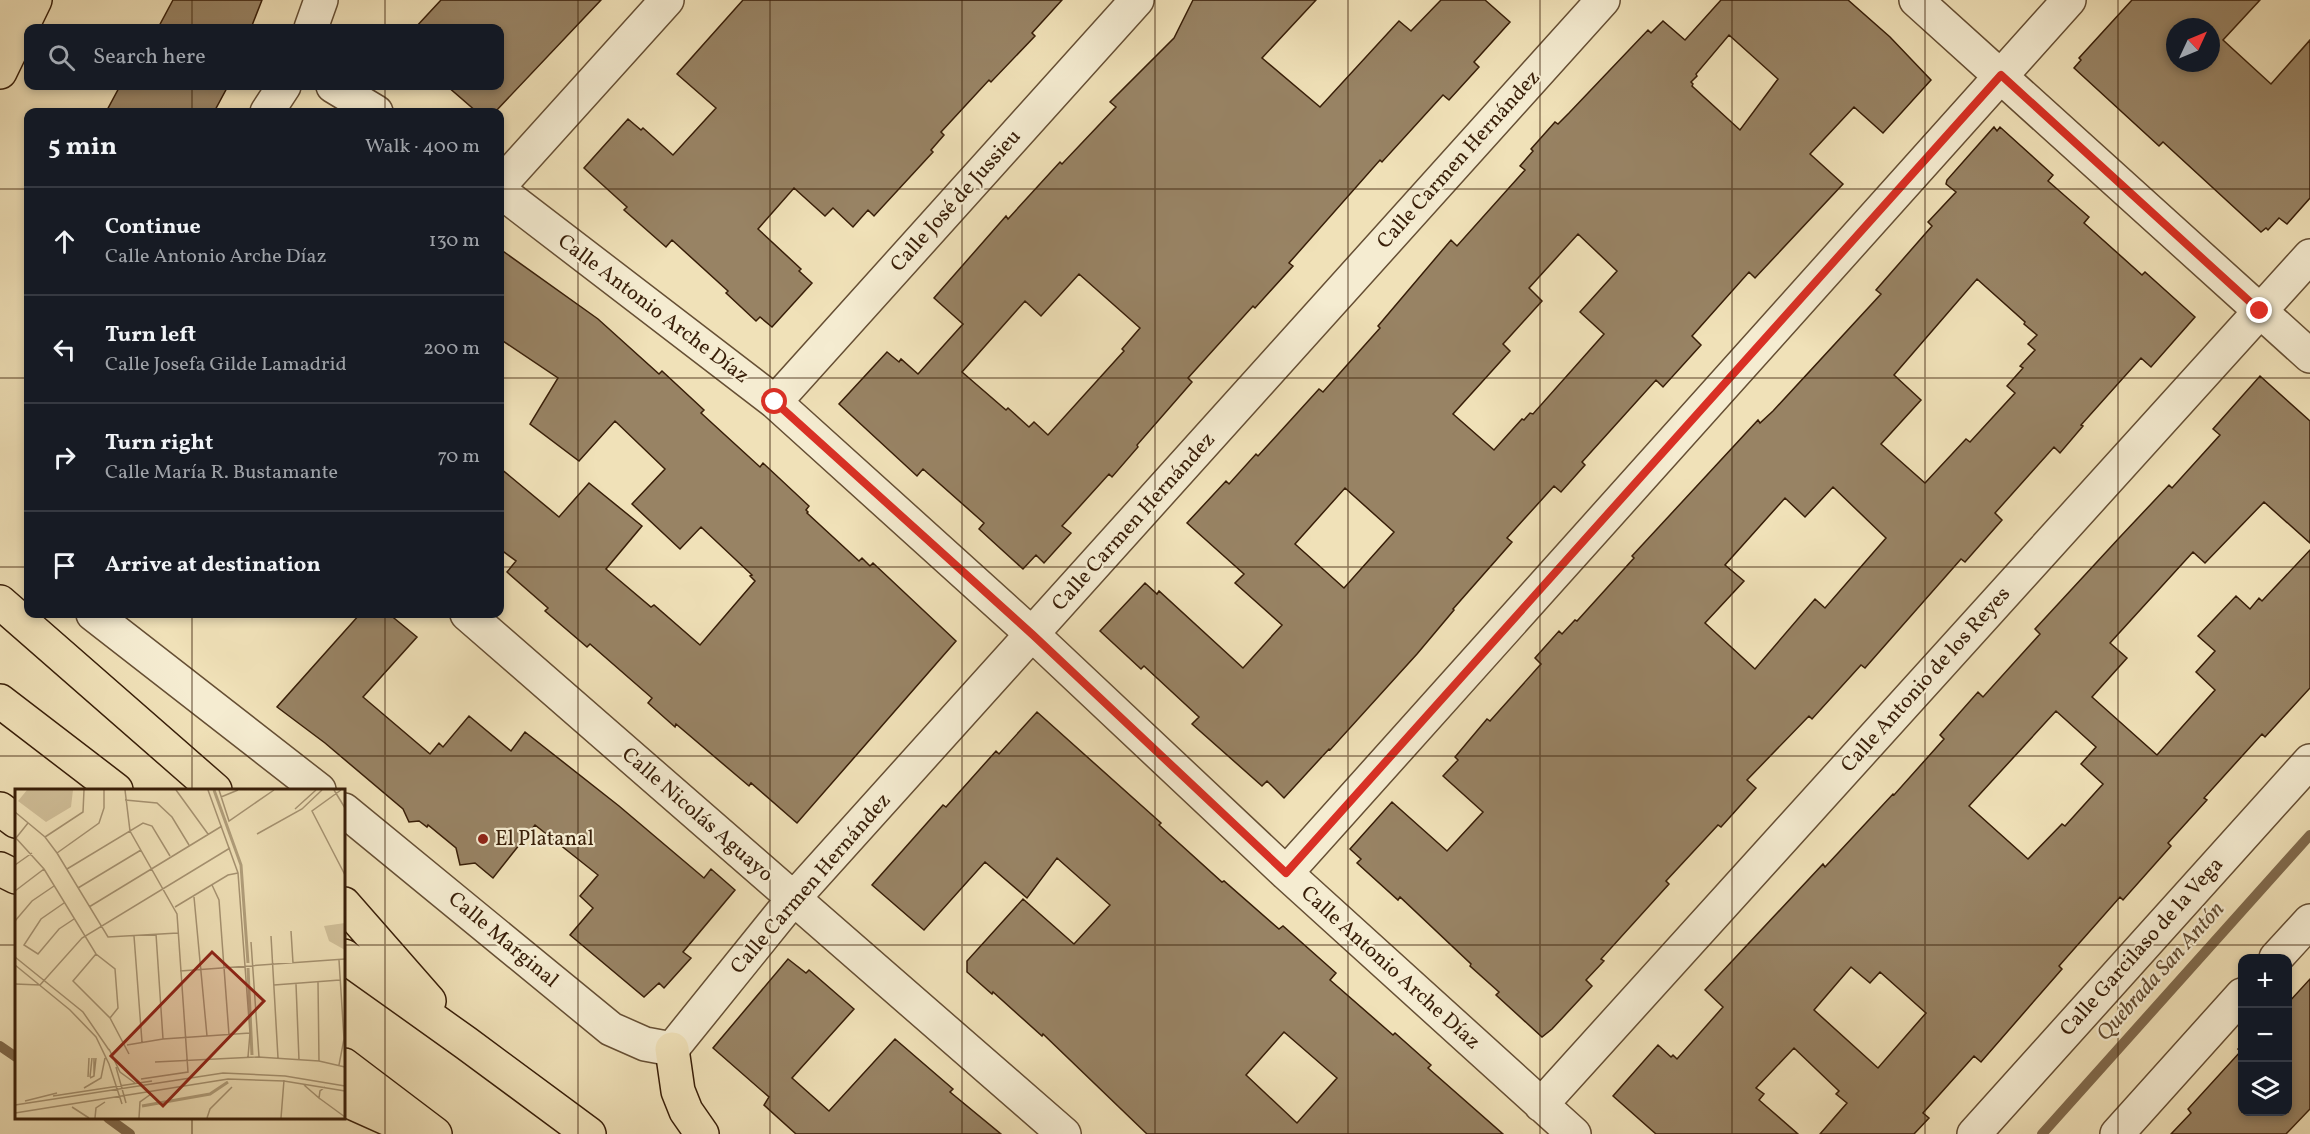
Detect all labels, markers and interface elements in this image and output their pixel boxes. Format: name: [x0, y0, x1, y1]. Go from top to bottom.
north arrow: [2166, 18, 2220, 72]
search box: [24, 24, 504, 90]
icon: search: [45, 41, 78, 74]
text: Search here: [93, 42, 206, 73]
street label: Calle Carmen Hernández: [1371, 64, 1547, 256]
street label: Calle José de Jussieu: [884, 123, 1028, 279]
text: 5 min: [48, 129, 117, 165]
text: Walk · 400 m: [365, 133, 480, 161]
text: Continue: [105, 212, 201, 243]
icon: ahead: [48, 225, 81, 258]
text: 130 m: [429, 227, 480, 255]
street label: Calle Antonio Arche Díaz: [551, 227, 755, 391]
text: Calle Antonio Arche Díaz: [105, 243, 326, 271]
route end: [2246, 297, 2272, 323]
text: Turn left: [105, 320, 196, 351]
icon: left: [48, 333, 81, 366]
text: 200 m: [423, 335, 480, 363]
text: Calle Josefa Gilde Lamadrid: [105, 351, 347, 379]
route start: [761, 388, 787, 414]
street label: Calle Carmen Hernández: [1046, 426, 1222, 618]
text: Turn right: [105, 428, 213, 459]
icon: right: [48, 441, 81, 474]
text: 70 m: [437, 443, 480, 471]
text: Calle María R. Bustamante: [105, 459, 338, 487]
icon: arrive: [48, 549, 81, 582]
text: Arrive at destination: [105, 550, 321, 581]
street label: Calle Antonio de los Reyes: [1835, 581, 2017, 779]
street label: Calle Nicolás Aguayo: [615, 741, 779, 889]
street label: Calle Carmen Hernández: [724, 787, 898, 981]
inset map: [15, 789, 345, 1119]
place label: El Platanal: [495, 825, 594, 854]
marker: El Platanal: [476, 832, 490, 846]
street label: Calle Garcilaso de la Vega: [2054, 851, 2230, 1043]
street label: Calle Antonio Arche Díaz: [1294, 879, 1486, 1057]
street label: Calle Marginal: [442, 885, 564, 995]
water label: Quebrada San Antón: [2090, 895, 2232, 1049]
map controls: [2238, 954, 2292, 1116]
button: +: [2238, 954, 2292, 1008]
button: −: [2238, 1008, 2292, 1062]
button: layers: [2238, 1062, 2292, 1116]

